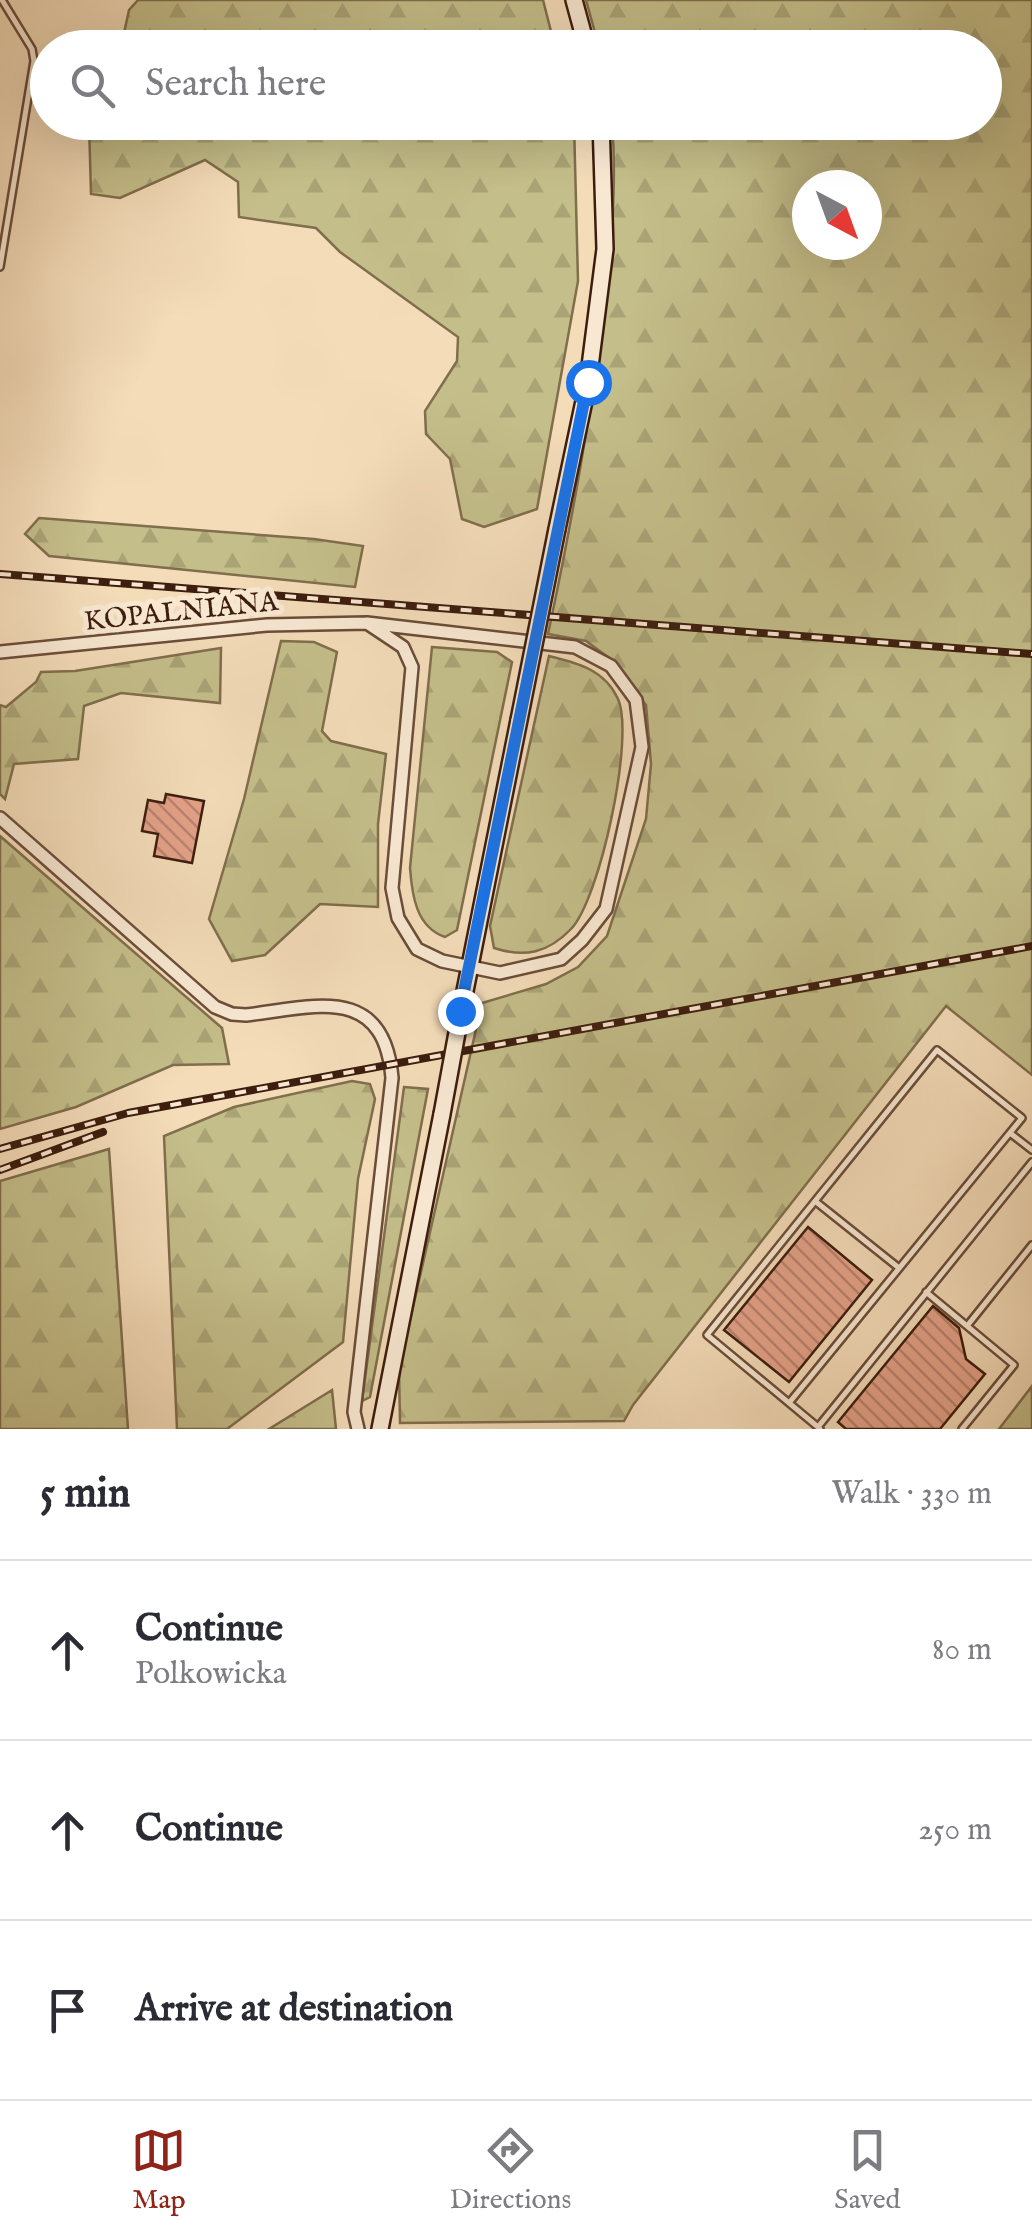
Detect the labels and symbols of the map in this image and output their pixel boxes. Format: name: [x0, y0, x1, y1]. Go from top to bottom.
north arrow: [792, 170, 882, 260]
route start: [566, 360, 612, 406]
street label: KOPALNIANA: [83, 585, 281, 640]
route end: [438, 989, 484, 1035]

